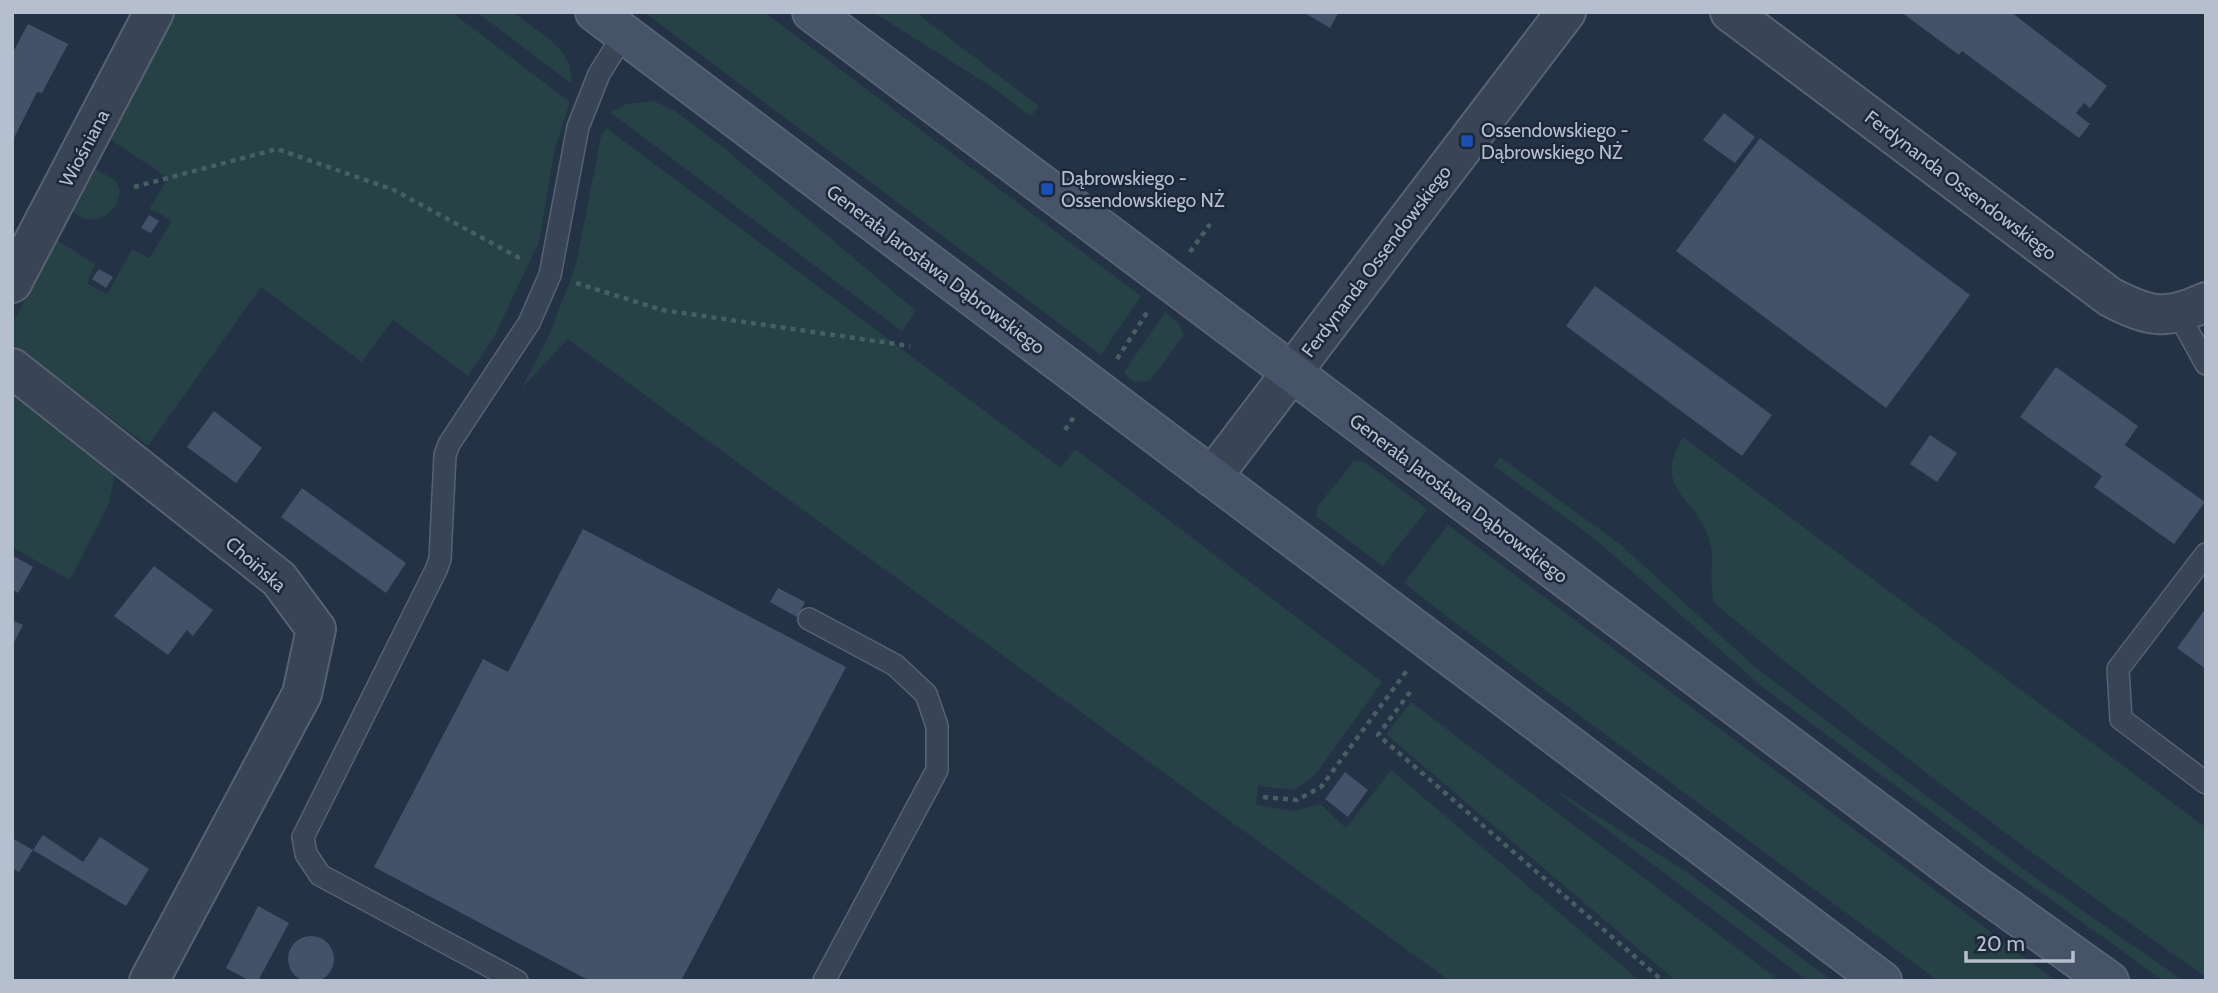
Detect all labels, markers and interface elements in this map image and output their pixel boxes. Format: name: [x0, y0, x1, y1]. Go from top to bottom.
street label: Wiośniana: [55, 106, 114, 191]
street label: Ferdynanda Ossendowskiego: [1860, 106, 2061, 265]
place label: Ossendowskiego - Dąbrowskiego NŻ: [1481, 119, 1629, 164]
marker: Ossendowskiego - Dąbrowskiego NŻ: [1459, 133, 1475, 149]
street label: Ferdynanda Ossendowskiego: [1297, 161, 1456, 362]
place label: Dąbrowskiego - Ossendowskiego NŻ: [1061, 167, 1225, 212]
street label: Generała Jarosława Dąbrowskiego: [822, 180, 1049, 359]
marker: Dąbrowskiego - Ossendowskiego NŻ: [1039, 181, 1055, 197]
street label: Generała Jarosława Dąbrowskiego: [1345, 409, 1572, 588]
street label: Choińska: [221, 532, 291, 597]
scale bar: [1966, 920, 2073, 964]
text: 20 m: [1976, 931, 2025, 956]

